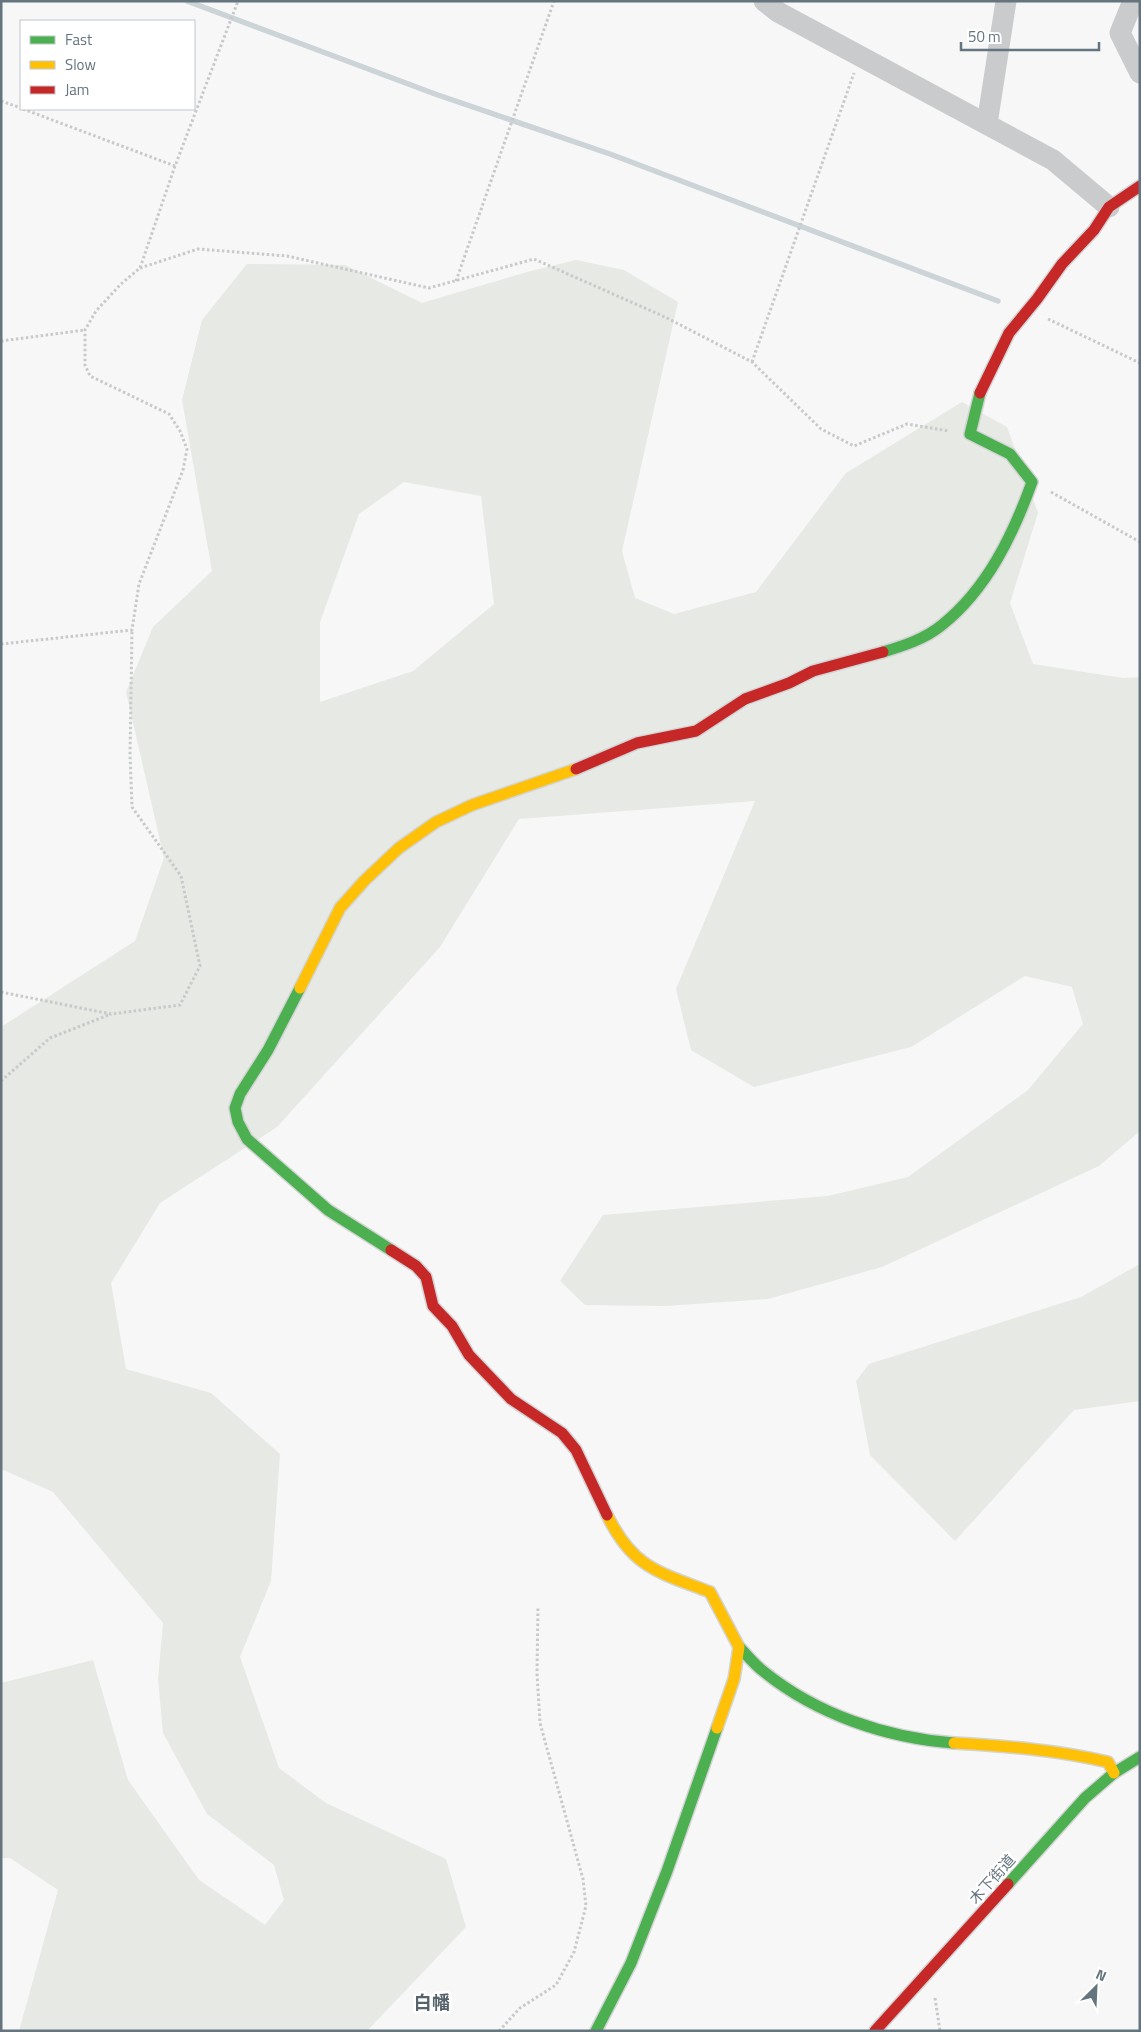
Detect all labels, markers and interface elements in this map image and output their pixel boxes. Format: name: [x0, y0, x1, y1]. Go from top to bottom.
legend: [20, 20, 195, 110]
scale bar: [961, 20, 1098, 52]
text: 50 m: [968, 25, 1001, 48]
text: Fast: [65, 28, 93, 51]
text: Slow: [65, 53, 96, 76]
text: Jam: [65, 78, 89, 101]
street label: 木下街道: [963, 1849, 1021, 1909]
north arrow: [1071, 1962, 1121, 2012]
text: N: [1093, 1963, 1110, 1986]
district label: 白幡: [414, 1989, 450, 2016]

